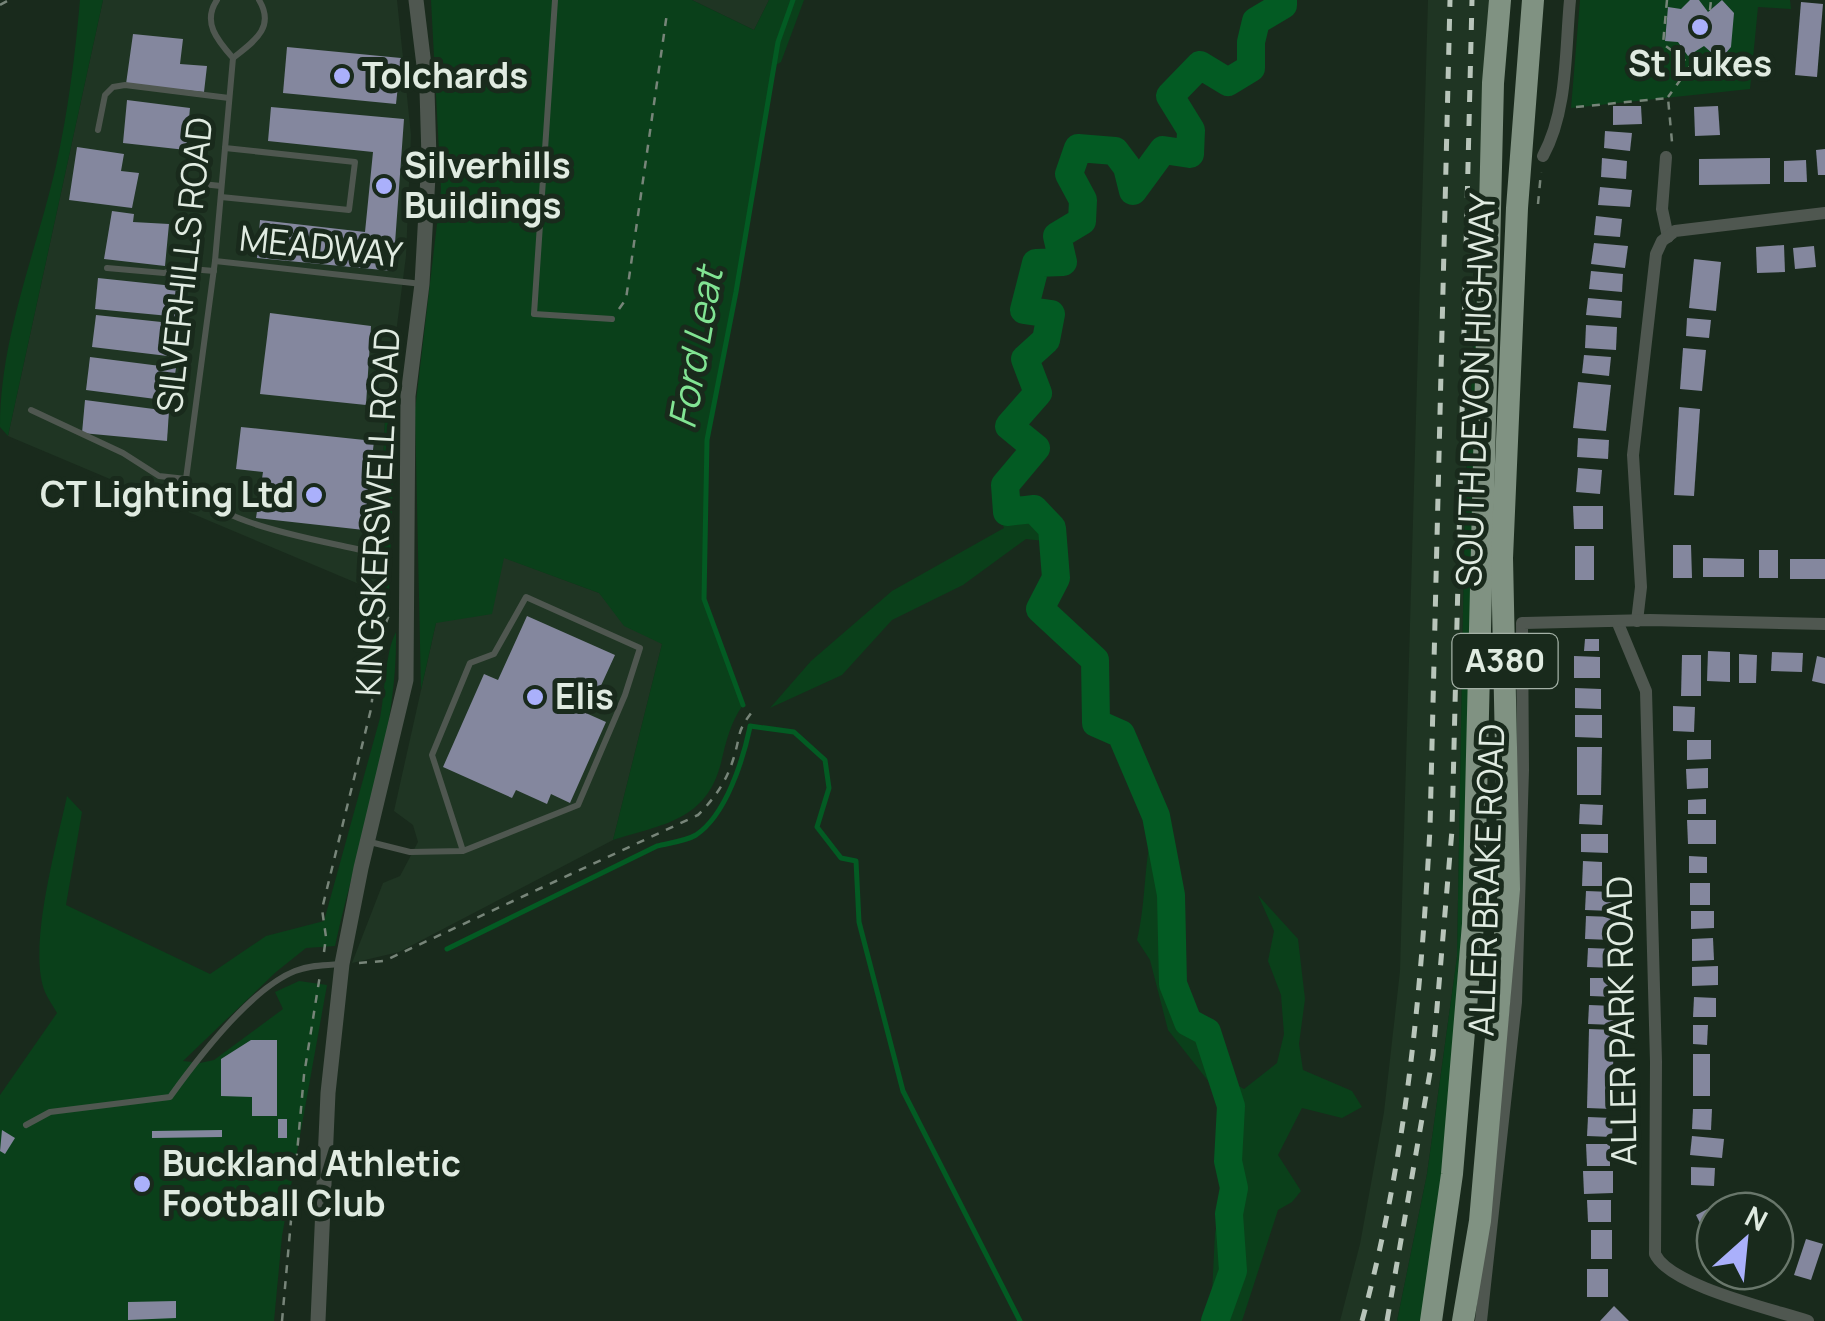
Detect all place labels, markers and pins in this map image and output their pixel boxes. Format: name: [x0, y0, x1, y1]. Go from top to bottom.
marker: St Lukes: [1689, 16, 1711, 38]
place label: St Lukes: [1628, 39, 1772, 87]
place label: Tolchards: [362, 51, 528, 99]
marker: Tolchards: [331, 65, 353, 87]
place label: Silverhills Buildings: [404, 141, 571, 229]
marker: Silverhills Buildings: [373, 175, 395, 197]
place label: CT Lighting Ltd: [40, 470, 294, 518]
marker: CT Lighting Ltd: [303, 484, 325, 506]
place label: Elis: [555, 672, 614, 720]
marker: Elis: [524, 686, 546, 708]
place label: Buckland Athletic Football Club: [162, 1139, 461, 1227]
marker: Buckland Athletic Football Club: [131, 1173, 153, 1195]

